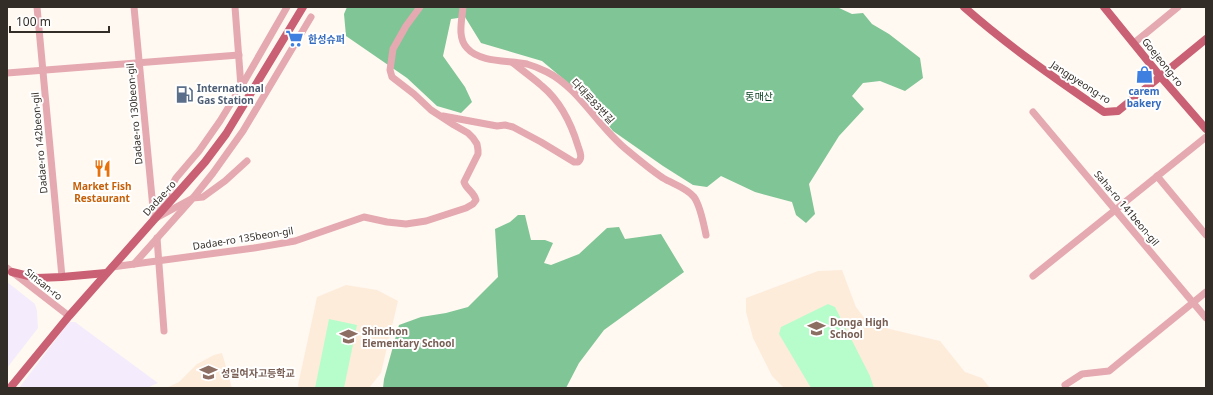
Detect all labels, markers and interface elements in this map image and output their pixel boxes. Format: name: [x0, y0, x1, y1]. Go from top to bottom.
scale bar: [10, 8, 109, 34]
text: 100 m: [16, 13, 51, 30]
supermarket icon: 한성슈퍼: [285, 29, 305, 49]
place label: 한성슈퍼: [308, 32, 345, 46]
street label: Goejeong-ro: [1139, 35, 1187, 89]
street label: Jangpyeong-ro: [1047, 57, 1114, 107]
street label: Dadae-ro 130beon-gil: [123, 63, 145, 165]
shop icon: carem bakery: [1134, 64, 1154, 84]
street label: 다대로83번길: [568, 75, 618, 127]
place label: International Gas Station: [197, 81, 264, 107]
fuel station icon: International Gas Station: [174, 84, 194, 104]
place label: carem bakery: [1127, 84, 1162, 110]
park label: 동매산: [745, 89, 773, 103]
street label: Dadae-ro 142beon-gil: [28, 92, 50, 194]
restaurant icon: Market Fish Restaurant: [92, 159, 112, 179]
street label: Saha-ro 141beon-gil: [1091, 167, 1163, 249]
street label: Dadae-ro: [139, 177, 179, 219]
place label: Market Fish Restaurant: [73, 179, 132, 205]
street label: Dadae-ro 135beon-gil: [192, 223, 294, 253]
street label: Sinsan-ro: [22, 265, 66, 303]
place label: Donga High School: [830, 315, 888, 341]
school or university icon: Donga High School: [807, 318, 827, 338]
place label: Shinchon Elementary School: [362, 324, 455, 350]
school or university icon: Shinchon Elementary School: [339, 327, 359, 347]
school or university icon: 성일여자고등학교: [198, 363, 218, 383]
place label: 성일여자고등학교: [221, 366, 295, 380]

